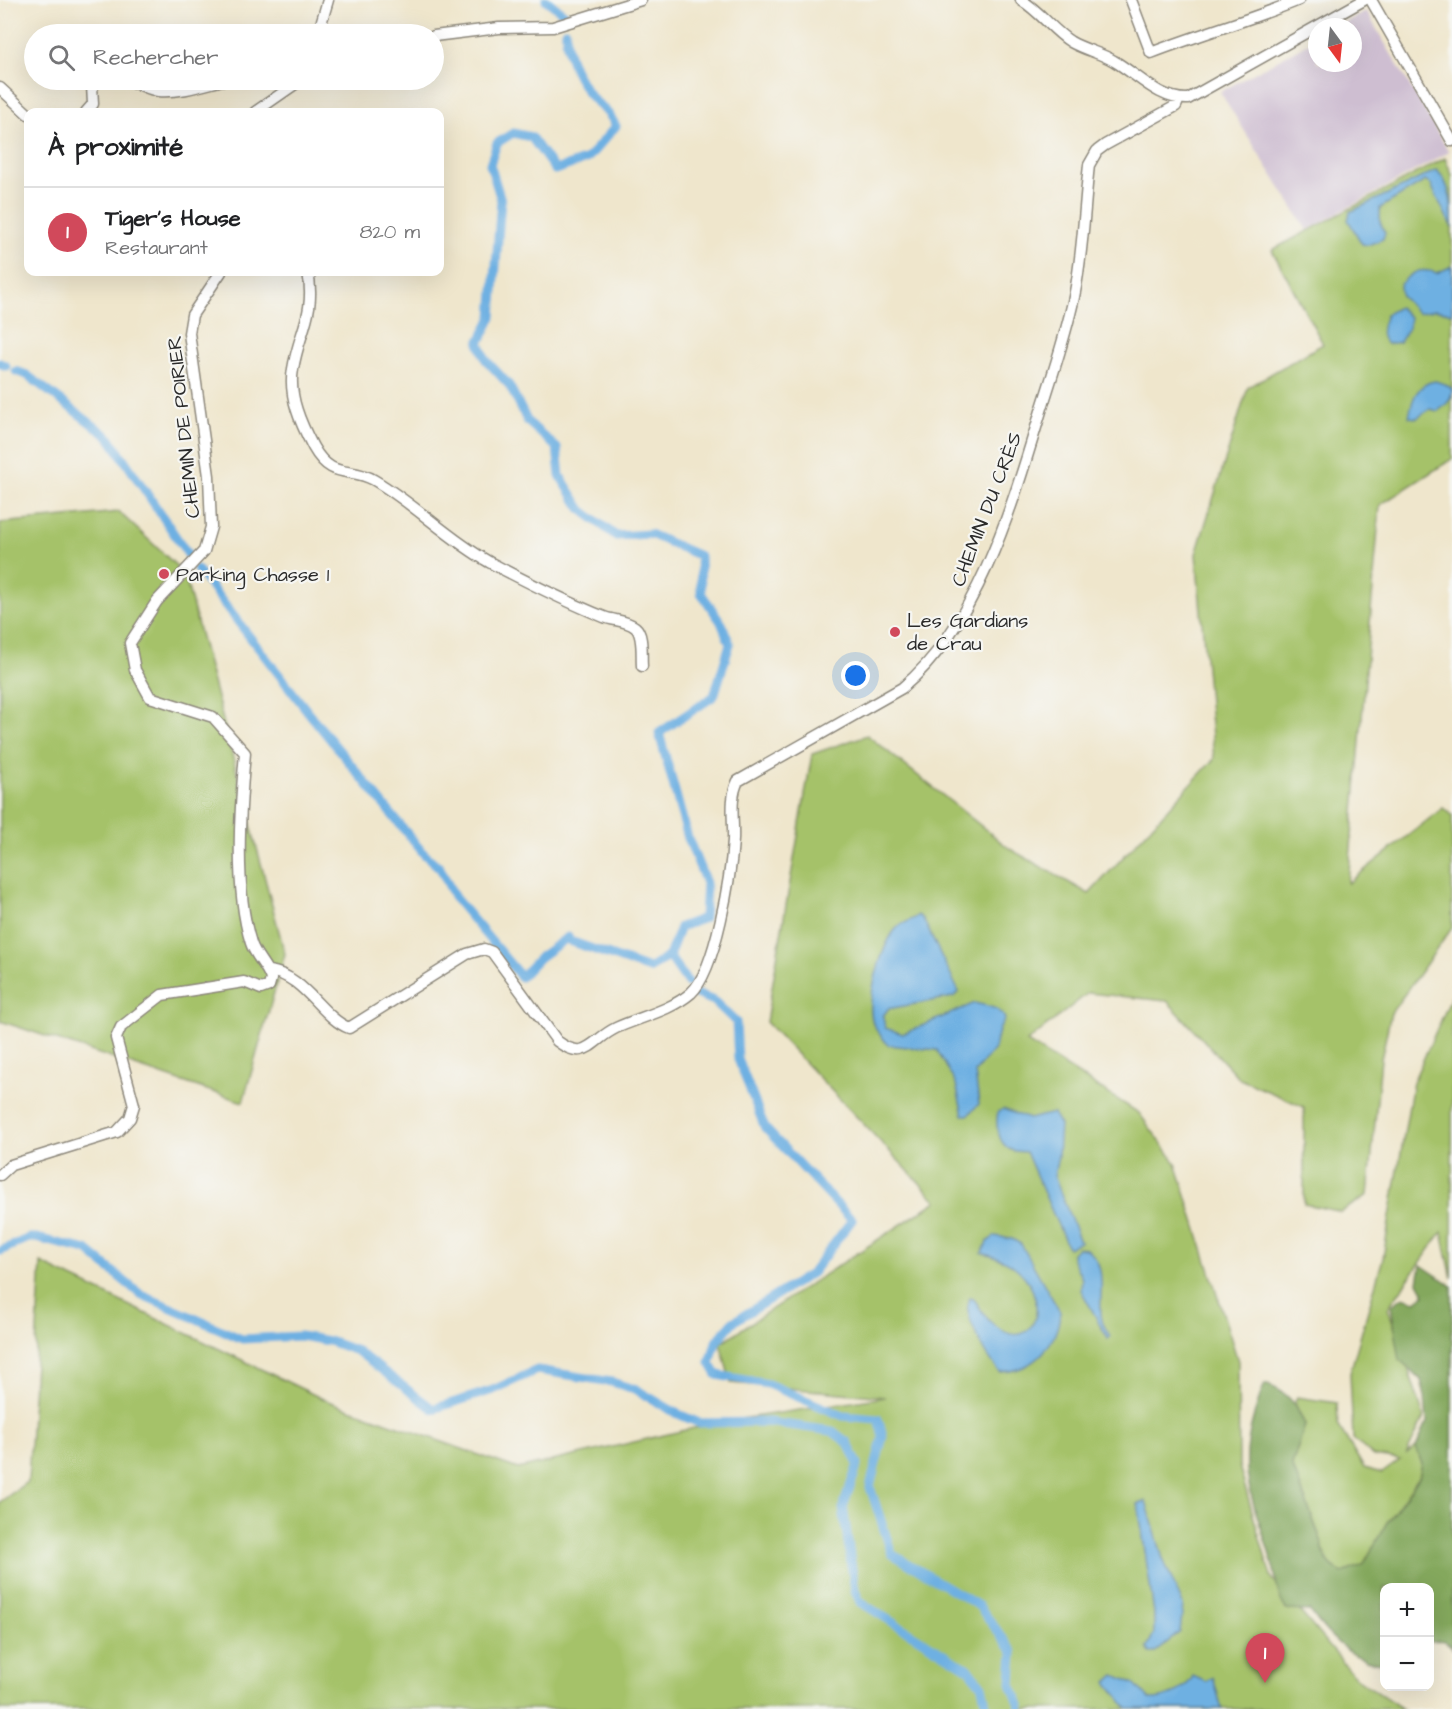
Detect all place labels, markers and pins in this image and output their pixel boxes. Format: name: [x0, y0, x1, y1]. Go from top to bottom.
place label: Parking Chasse 1: [176, 561, 330, 590]
marker: Parking Chasse 1: [157, 567, 171, 581]
place label: Les Gardians de Crau: [907, 607, 1028, 658]
marker: Les Gardians de Crau: [888, 625, 902, 639]
pin: 1: [1246, 1634, 1284, 1683]

